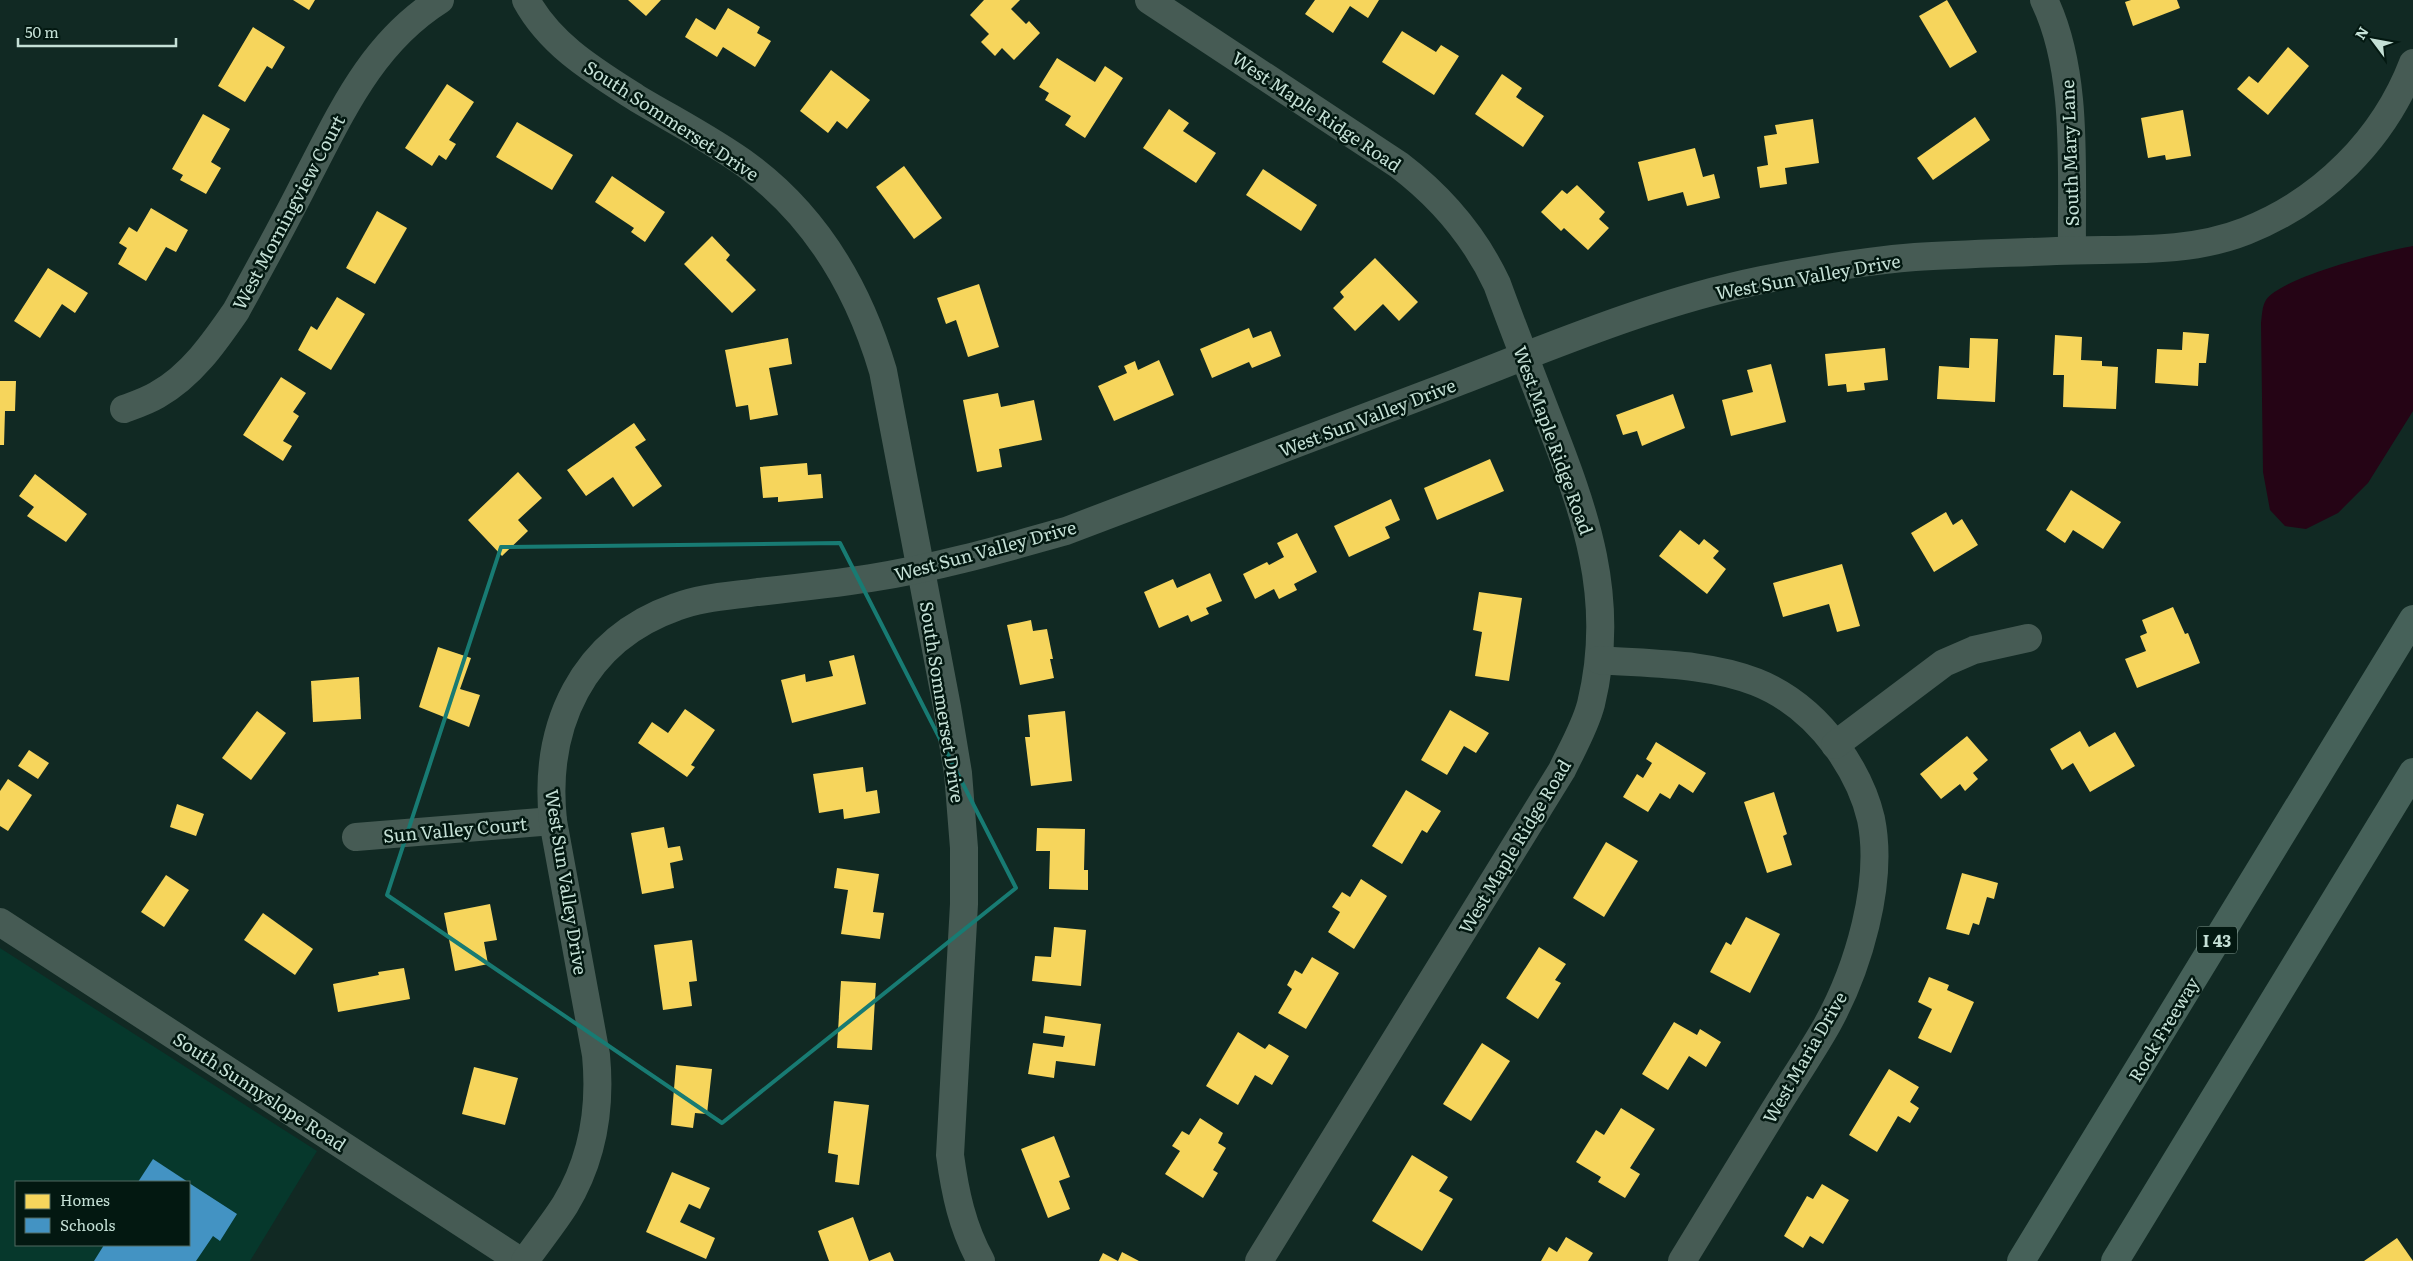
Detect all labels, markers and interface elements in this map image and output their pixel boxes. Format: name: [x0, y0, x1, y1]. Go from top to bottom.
scale bar: [18, 15, 175, 47]
north arrow: [2348, 15, 2398, 65]
text: 50 m: [25, 20, 59, 43]
text: N: [2350, 22, 2373, 43]
street label: West Maple Ridge Road: [1227, 44, 1407, 178]
street label: South Sommerset Drive: [579, 53, 765, 187]
street label: South Mary Lane: [2053, 79, 2085, 227]
street label: West Morningview Court: [225, 109, 351, 314]
street label: West Sun Valley Drive: [1713, 246, 1903, 306]
street label: West Maple Ridge Road: [1507, 342, 1601, 538]
street label: West Sun Valley Drive: [1275, 371, 1459, 463]
street label: West Sun Valley Drive: [891, 513, 1079, 587]
street label: South Sommerset Drive: [914, 599, 972, 805]
street label: West Maple Ridge Road: [1451, 754, 1577, 938]
street label: West Sun Valley Drive: [539, 787, 595, 977]
street label: Sun Valley Court: [382, 809, 529, 849]
road number: I 43: [2197, 926, 2237, 954]
street label: Rock Freeway: [2121, 971, 2205, 1087]
street label: West Maria Drive: [1755, 986, 1853, 1128]
street label: South Sunnyslope Road: [168, 1025, 352, 1157]
legend: [15, 1181, 190, 1246]
text: Homes: [60, 1188, 110, 1211]
text: Schools: [60, 1213, 116, 1236]

